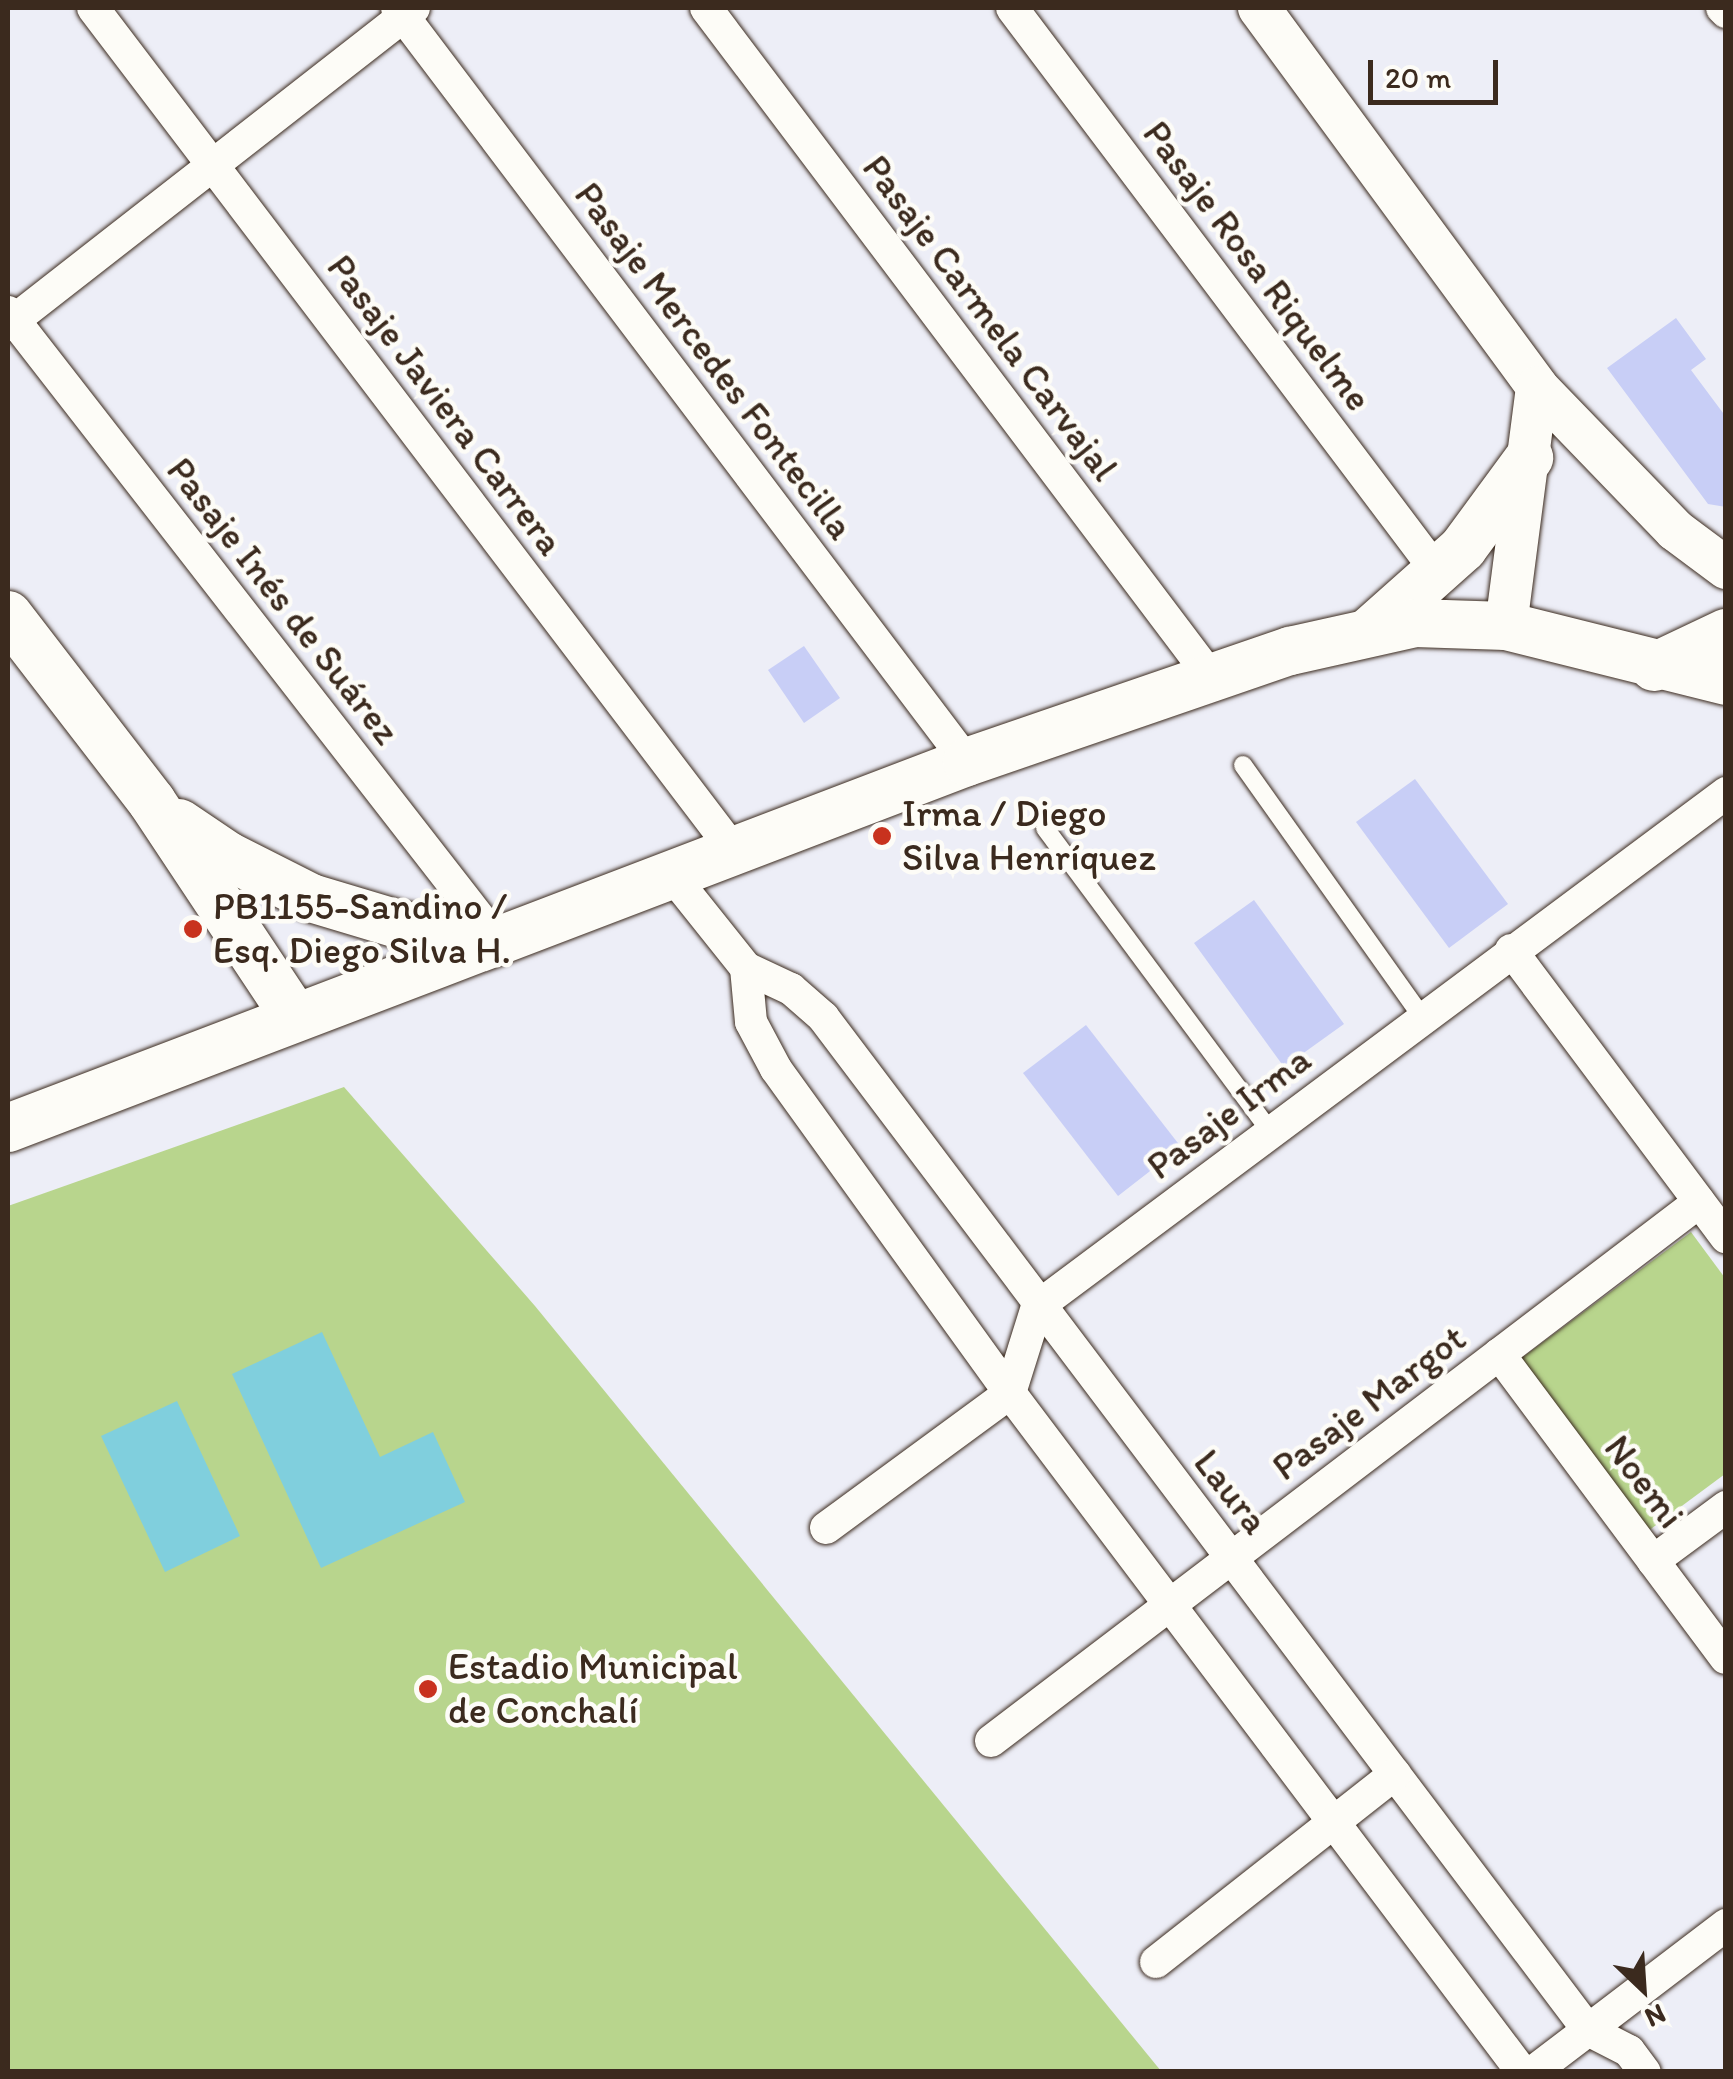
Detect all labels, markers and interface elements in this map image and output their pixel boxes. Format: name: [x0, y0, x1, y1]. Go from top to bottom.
scale bar: [1373, 40, 1503, 102]
text: 20 m: [1385, 59, 1451, 96]
street label: Pasaje Rosa Riquelme: [1133, 112, 1381, 420]
street label: Pasaje Carmela Carvajal: [853, 147, 1127, 489]
street label: Pasaje Mercedes Fontecilla: [565, 173, 863, 549]
street label: Pasaje Javiera Carrera: [317, 246, 573, 564]
street label: Pasaje Inés de Suárez: [157, 449, 409, 753]
place label: Irma / Diego Silva Henríquez: [902, 791, 1155, 881]
marker: Irma / Diego Silva Henríquez: [871, 825, 893, 847]
place label: PB1155-Sandino / Esq. Diego Silva H.: [213, 884, 511, 974]
marker: PB1155-Sandino / Esq. Diego Silva H.: [182, 918, 204, 940]
street label: Pasaje Irma: [1139, 1037, 1319, 1189]
street label: Pasaje Margot: [1264, 1316, 1474, 1490]
street label: Noemi: [1594, 1426, 1694, 1538]
street label: Laura: [1184, 1441, 1278, 1543]
place label: Estadio Municipal de Conchalí: [448, 1644, 738, 1734]
marker: Estadio Municipal de Conchalí: [417, 1678, 439, 1700]
north arrow: [1593, 1939, 1693, 2039]
text: N: [1640, 1997, 1671, 2036]

